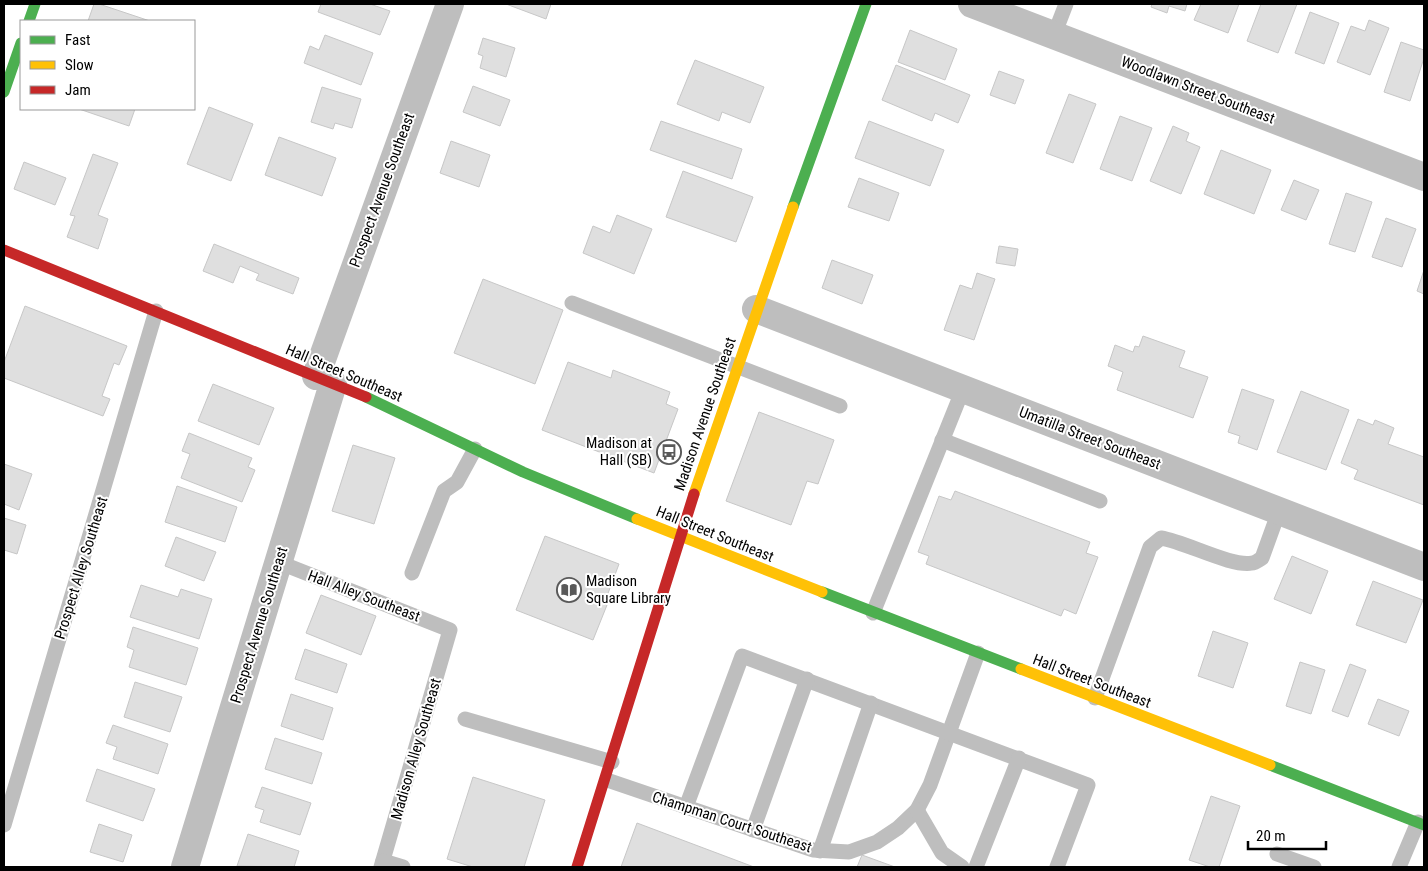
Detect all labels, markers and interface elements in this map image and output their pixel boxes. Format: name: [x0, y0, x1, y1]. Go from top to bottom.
legend: [20, 20, 195, 110]
text: Fast: [65, 31, 90, 49]
street label: Woodlawn Street Southeast: [1119, 52, 1277, 128]
text: Slow: [65, 56, 94, 74]
text: Jam: [65, 81, 91, 99]
street label: Prospect Avenue Southeast: [346, 110, 418, 270]
street label: Madison Avenue Southeast: [670, 335, 740, 493]
street label: Hall Street Southeast: [283, 340, 405, 406]
street label: Umatilla Street Southeast: [1016, 403, 1164, 473]
place label: Madison at Hall (SB): [586, 434, 652, 469]
bus stop icon: Madison at Hall (SB): [656, 439, 682, 465]
street label: Prospect Alley Southeast: [51, 494, 111, 642]
street label: Hall Street Southeast: [654, 502, 776, 566]
street label: Prospect Avenue Southeast: [227, 545, 291, 705]
street label: Hall Alley Southeast: [305, 566, 423, 626]
place label: Madison Square Library: [586, 572, 671, 607]
library icon: Madison Square Library: [556, 577, 582, 603]
street label: Hall Street Southeast: [1030, 650, 1154, 712]
street label: Madison Alley Southeast: [387, 676, 445, 822]
street label: Champman Court Southeast: [650, 788, 814, 856]
scale bar: [1248, 818, 1326, 850]
text: 20 m: [1256, 827, 1286, 845]

